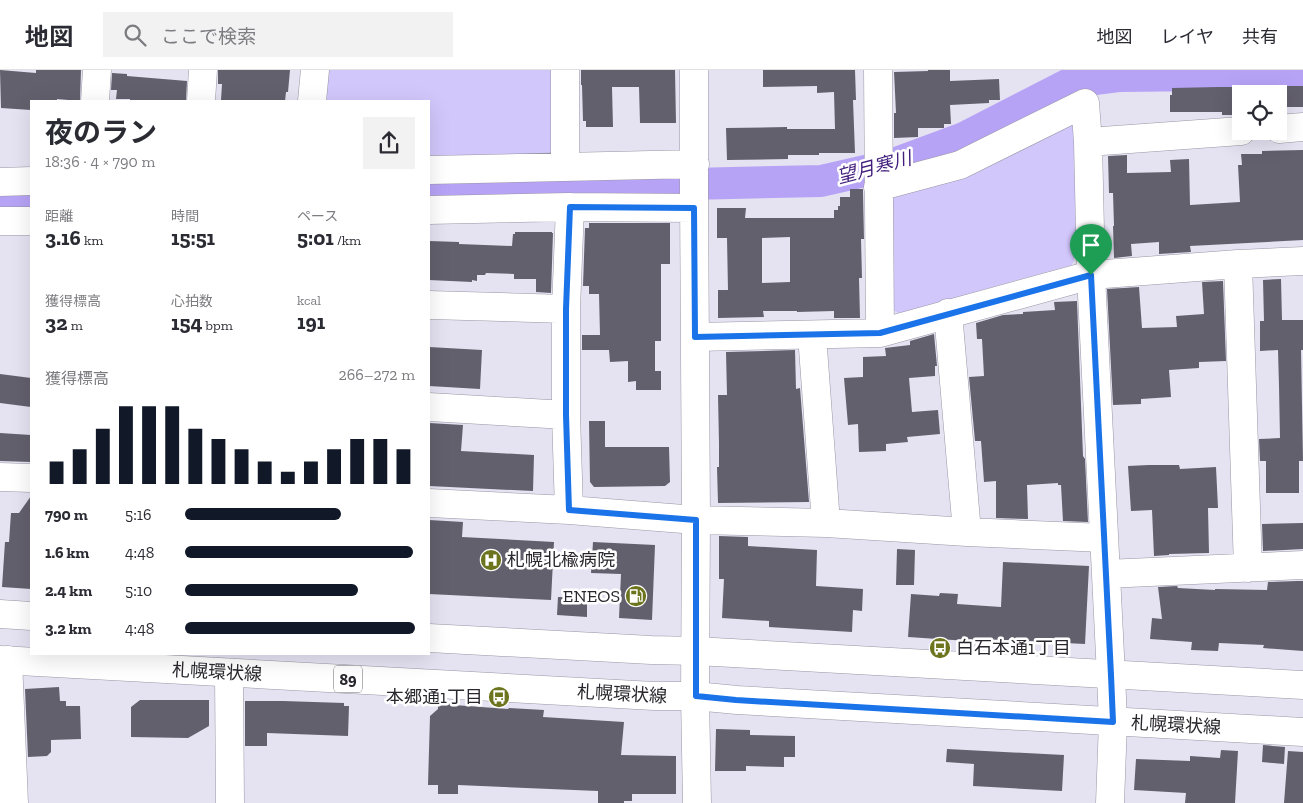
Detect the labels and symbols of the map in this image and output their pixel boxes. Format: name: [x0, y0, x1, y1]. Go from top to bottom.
water label: 望月寒川: [834, 146, 916, 188]
pin: [1070, 224, 1112, 275]
hospital icon: 札幌北楡病院: [479, 548, 503, 572]
place label: 札幌北楡病院: [507, 549, 615, 571]
fuel station icon: ENEOS: [624, 584, 648, 608]
place label: ENEOS: [563, 585, 620, 607]
bus stop icon: 白石本通1丁目: [928, 636, 952, 660]
place label: 白石本通1丁目: [956, 637, 1071, 659]
street label: 札幌環状線: [171, 659, 263, 685]
road number: 89: [334, 666, 362, 692]
street label: 札幌環状線: [576, 681, 668, 707]
bus stop icon: 本郷通1丁目: [487, 685, 511, 709]
place label: 本郷通1丁目: [386, 686, 483, 708]
street label: 札幌環状線: [1130, 712, 1222, 738]

